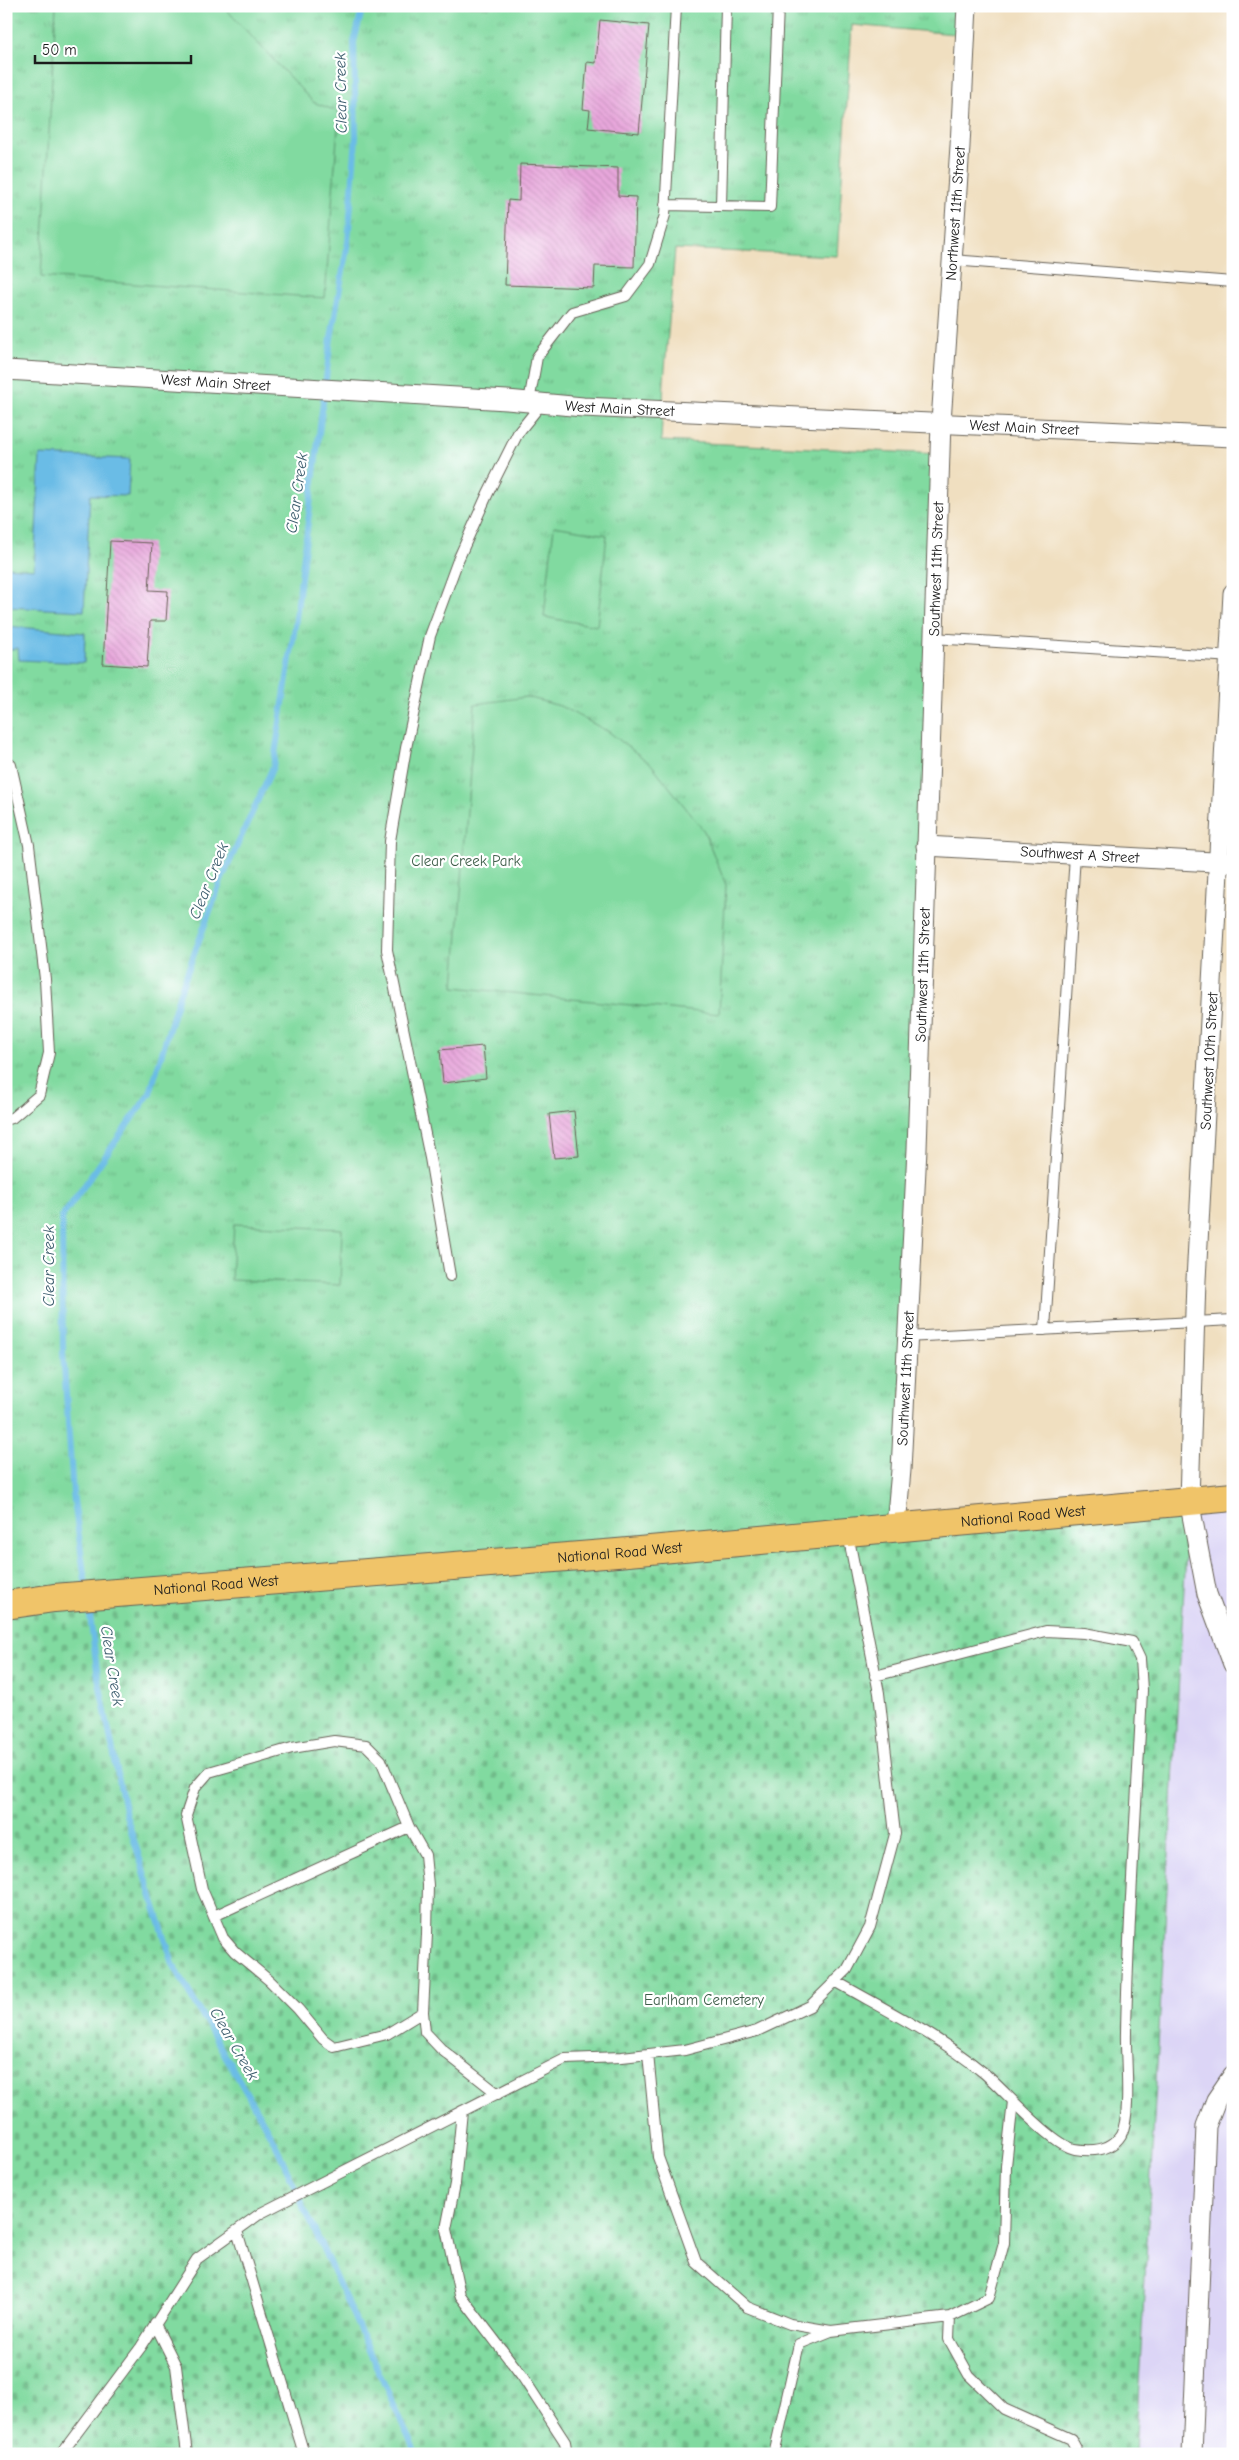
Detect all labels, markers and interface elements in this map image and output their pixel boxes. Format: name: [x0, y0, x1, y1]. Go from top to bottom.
scale bar: [35, 32, 191, 64]
text: 50 m: [42, 41, 77, 59]
water label: Clear Creek: [331, 52, 351, 134]
street label: Northwest 11th Street: [942, 145, 969, 281]
street label: West Main Street: [160, 370, 272, 395]
street label: West Main Street: [564, 396, 676, 420]
street label: West Main Street: [969, 416, 1080, 439]
water label: Clear Creek: [282, 452, 312, 534]
street label: Southwest 11th Street: [925, 501, 947, 637]
water label: Clear Creek: [186, 840, 233, 922]
street label: Southwest A Street: [1020, 842, 1141, 867]
park label: Clear Creek Park: [411, 852, 522, 870]
street label: Southwest 11th Street: [912, 906, 934, 1042]
street label: Southwest 10th Street: [1196, 991, 1222, 1130]
water label: Clear Creek: [40, 1225, 58, 1306]
street label: Southwest 11th Street: [893, 1310, 918, 1446]
street label: National Road West: [960, 1501, 1087, 1531]
street label: National Road West: [557, 1538, 683, 1567]
street label: National Road West: [153, 1571, 280, 1599]
water label: Clear Creek: [97, 1625, 127, 1708]
park label: Earlham Cemetery: [644, 1991, 764, 2009]
water label: Clear Creek: [206, 2004, 262, 2084]

